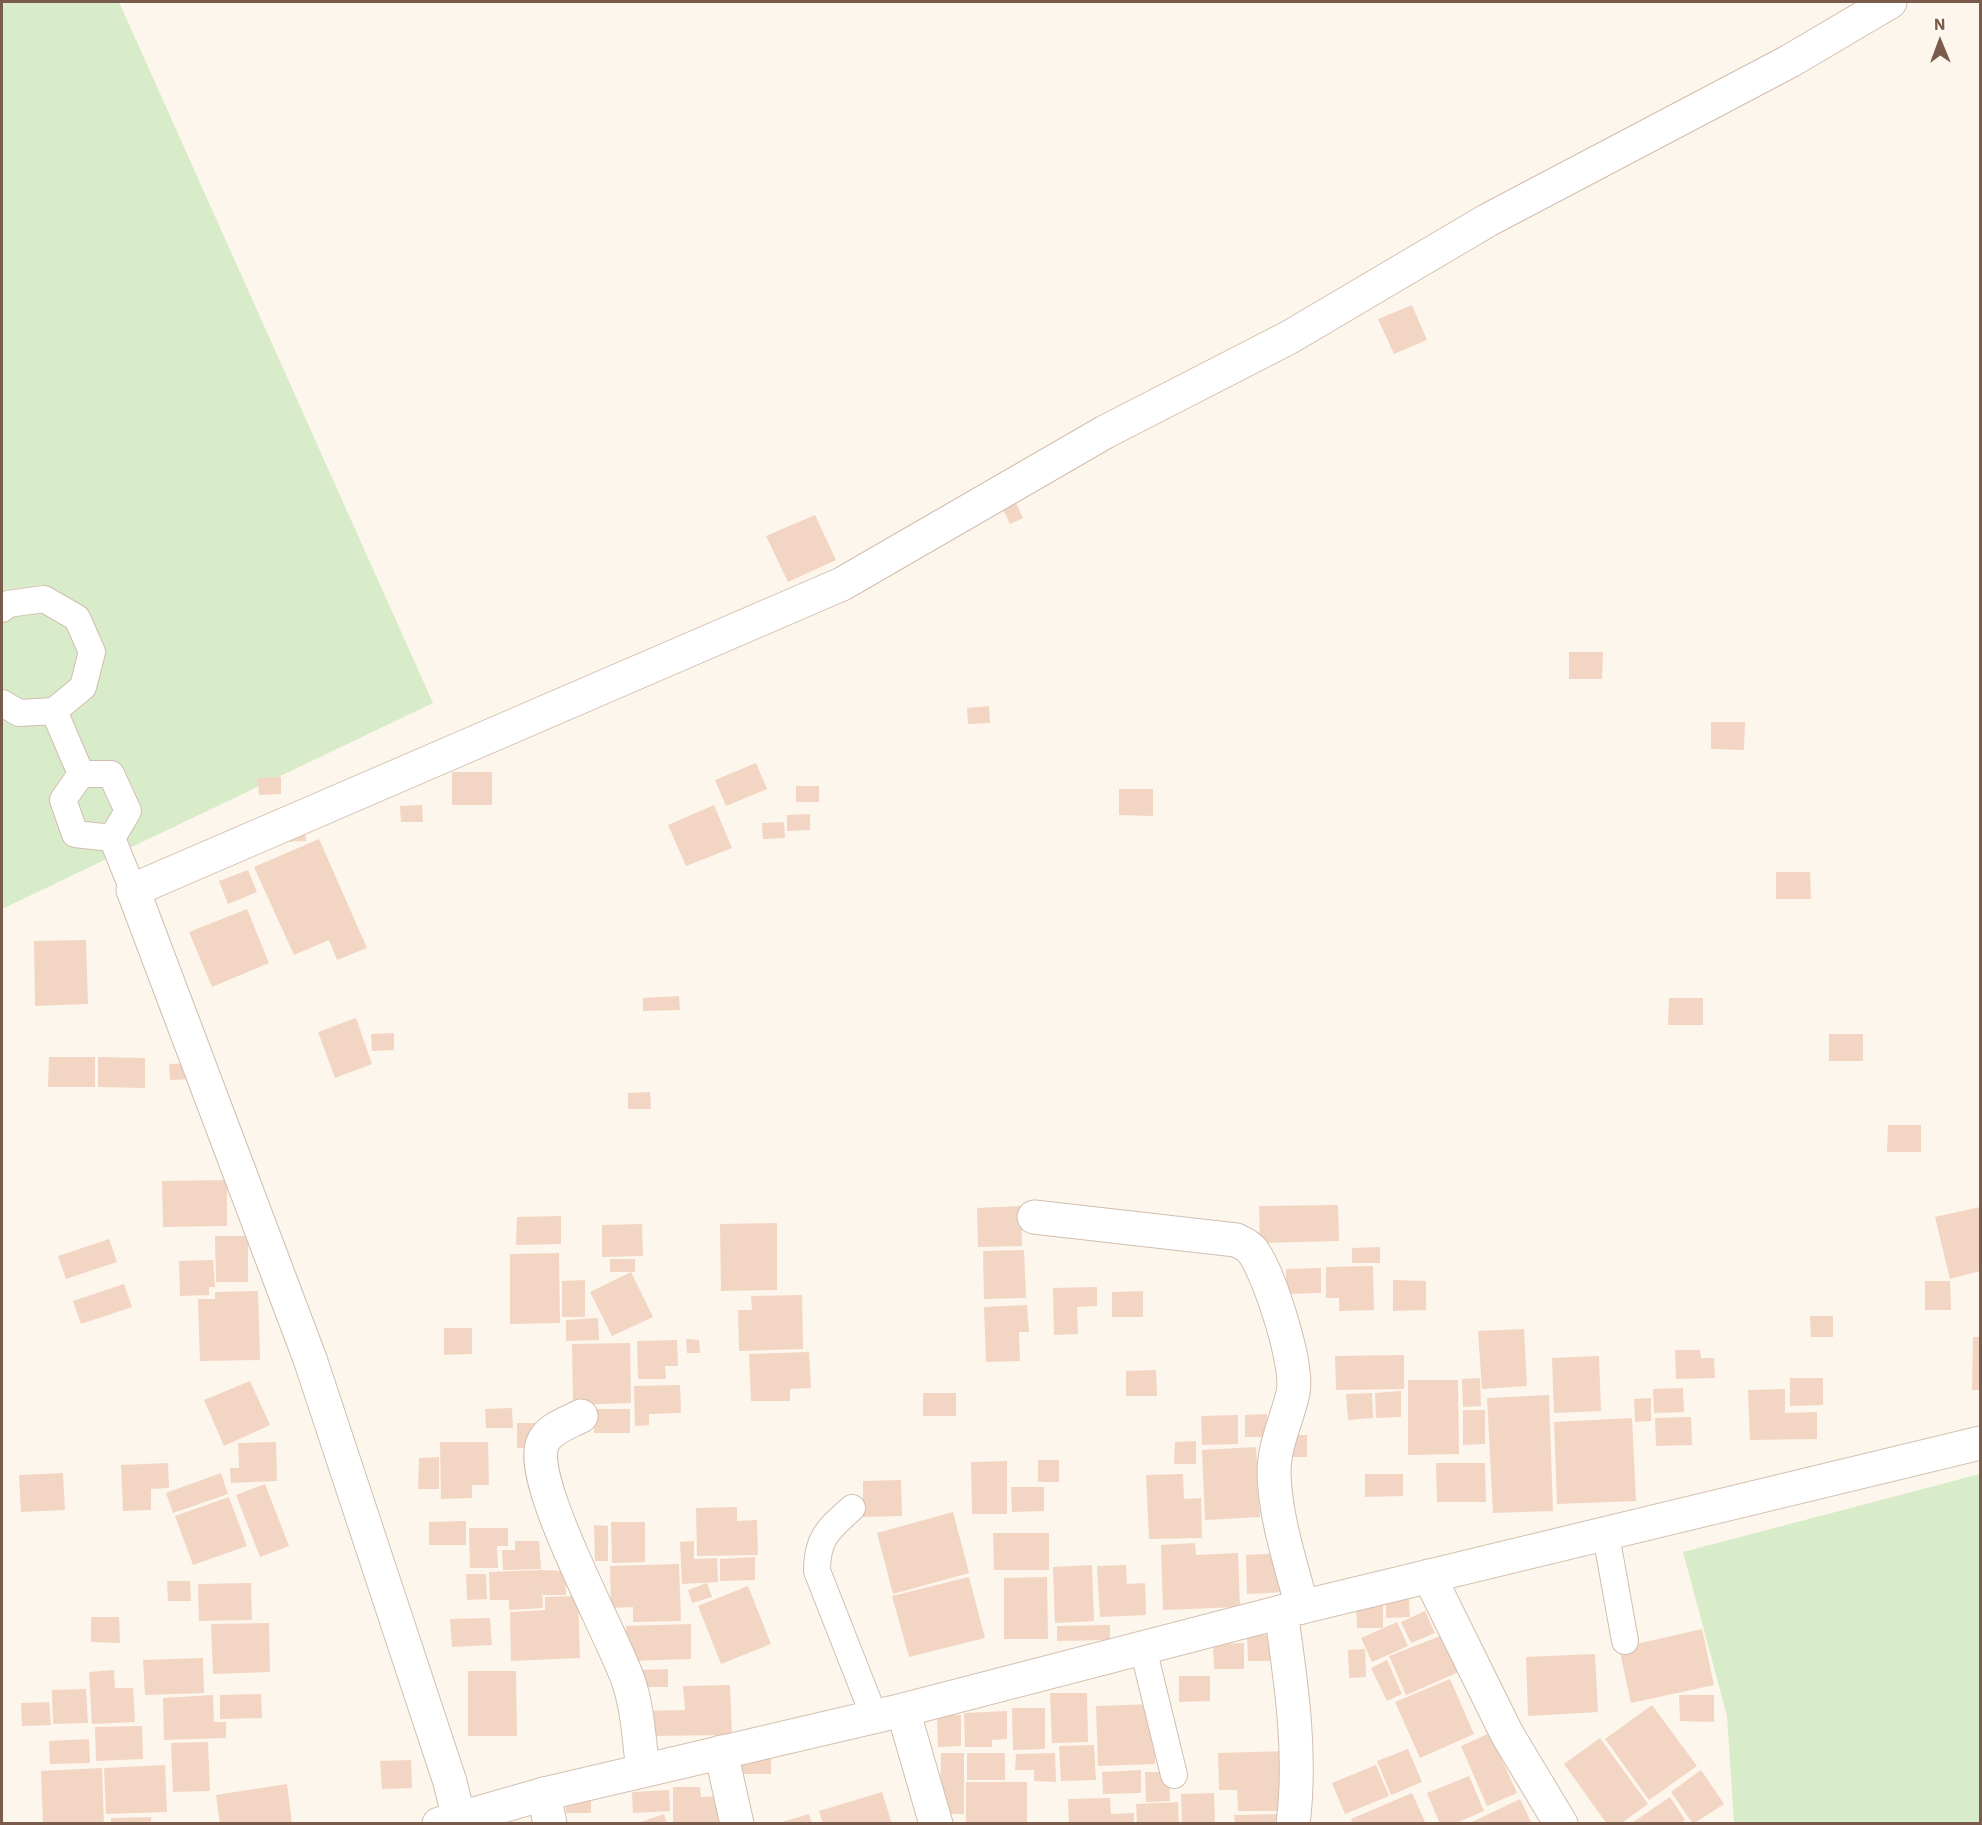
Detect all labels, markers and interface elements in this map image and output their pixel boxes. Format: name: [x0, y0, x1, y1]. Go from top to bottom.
north arrow: [1910, 12, 1970, 72]
text: N: [1934, 14, 1946, 34]

